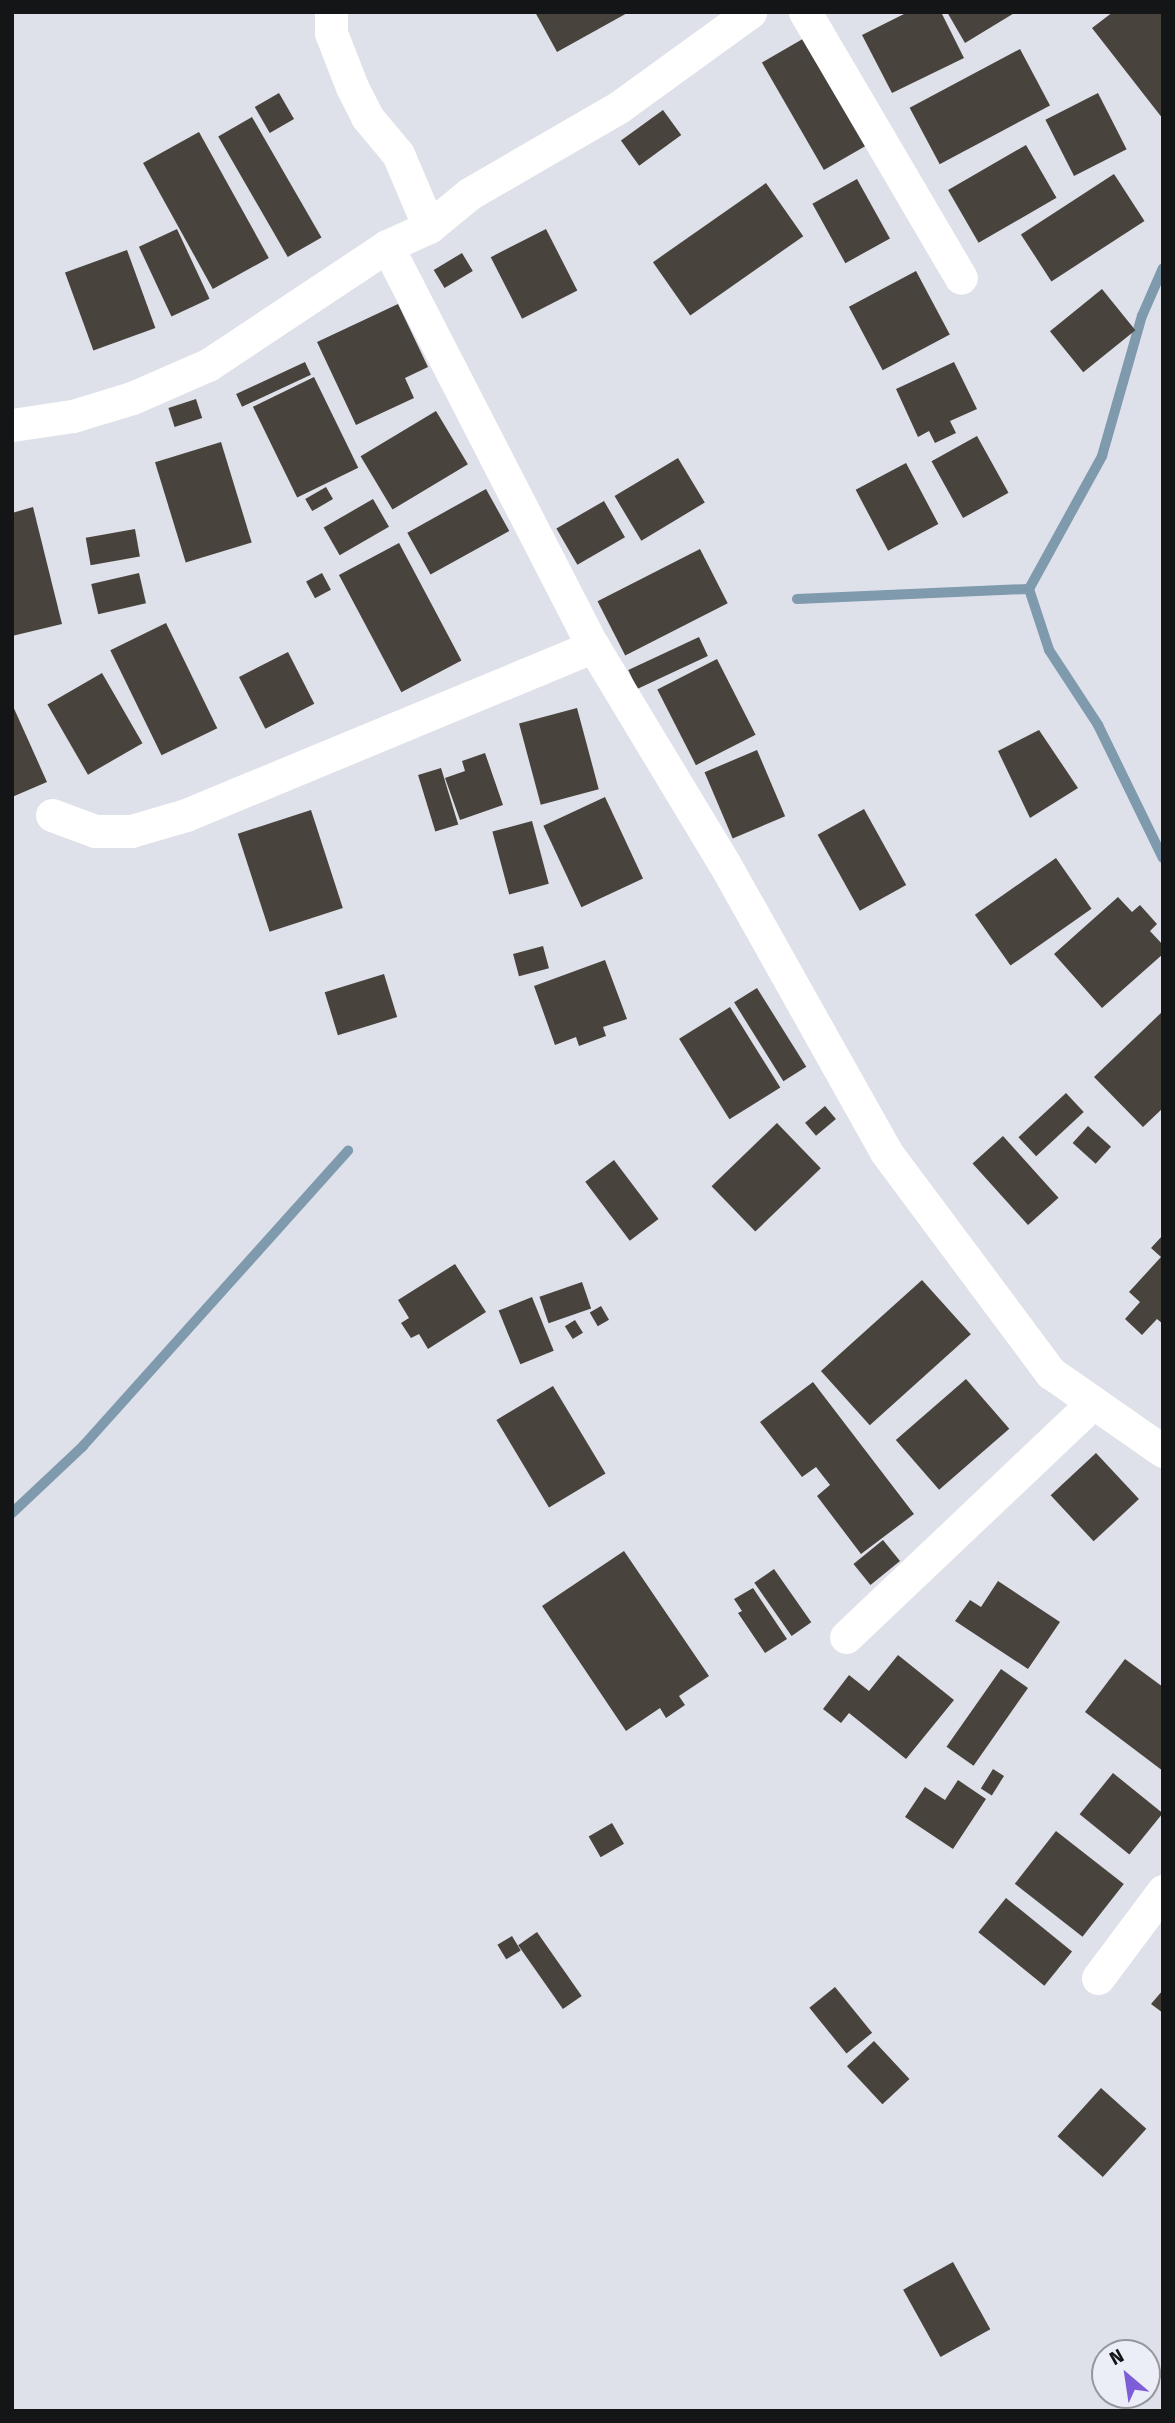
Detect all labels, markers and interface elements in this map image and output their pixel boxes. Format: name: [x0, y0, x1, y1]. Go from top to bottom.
north arrow: [1091, 2339, 1161, 2409]
text: N: [1105, 2344, 1128, 2370]

